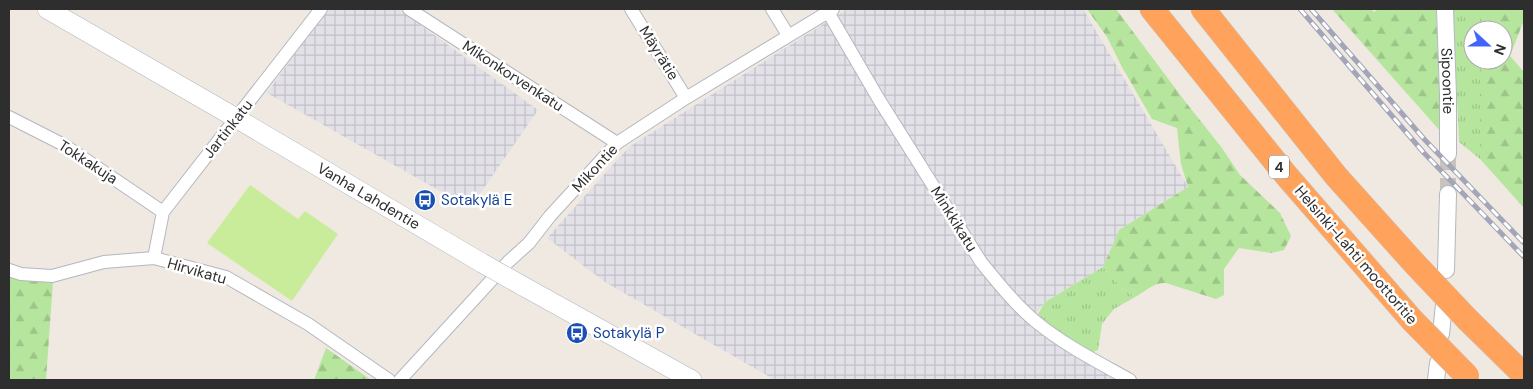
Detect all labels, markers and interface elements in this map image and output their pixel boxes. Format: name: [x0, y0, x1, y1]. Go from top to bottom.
north arrow: [1463, 20, 1513, 70]
street label: Mäyrätie: [635, 22, 683, 84]
street label: Mikonkorvenkatu: [459, 36, 567, 116]
text: N: [1490, 42, 1510, 58]
street label: Sipoontie: [1436, 48, 1458, 114]
street label: Jartinkatu: [199, 96, 257, 162]
street label: Tokkakuja: [54, 135, 122, 189]
street label: Mikontie: [568, 140, 622, 196]
road number: 4: [1269, 156, 1289, 178]
street label: Vanha Lahdentie: [313, 158, 424, 234]
street label: Helsinki-Lahti moottoritie: [1290, 181, 1422, 329]
street label: Minkkikatu: [926, 183, 982, 255]
bus stop icon: Sotakylä E: [413, 188, 437, 212]
place label: Sotakylä E: [441, 190, 512, 210]
street label: Hirvikatu: [165, 253, 229, 289]
bus stop icon: Sotakylä P: [565, 321, 589, 345]
place label: Sotakylä P: [593, 323, 665, 343]

